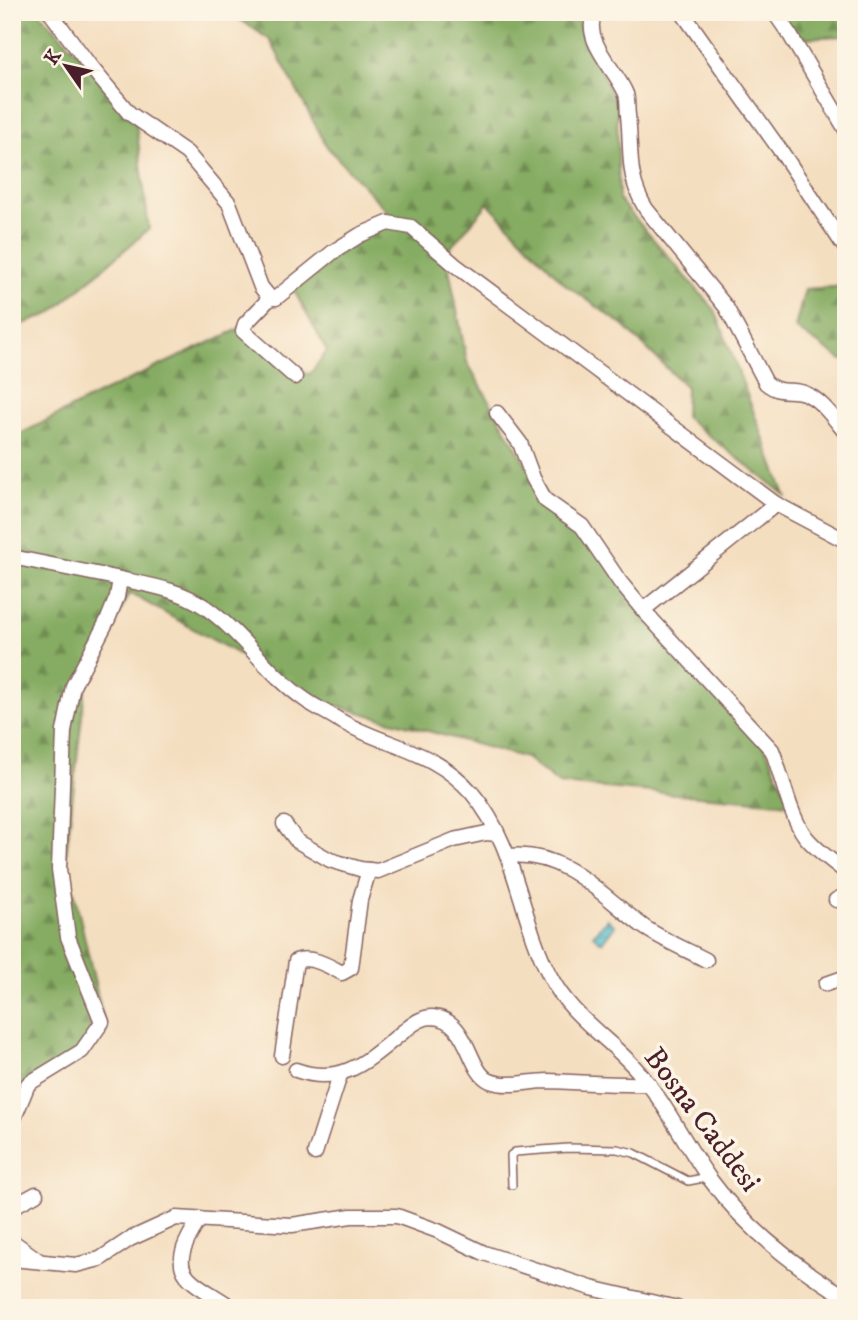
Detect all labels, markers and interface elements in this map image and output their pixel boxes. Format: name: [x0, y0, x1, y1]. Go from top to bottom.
north arrow: [32, 32, 102, 102]
text: K: [40, 45, 67, 69]
street label: Bosna Caddesi: [635, 1040, 768, 1199]

